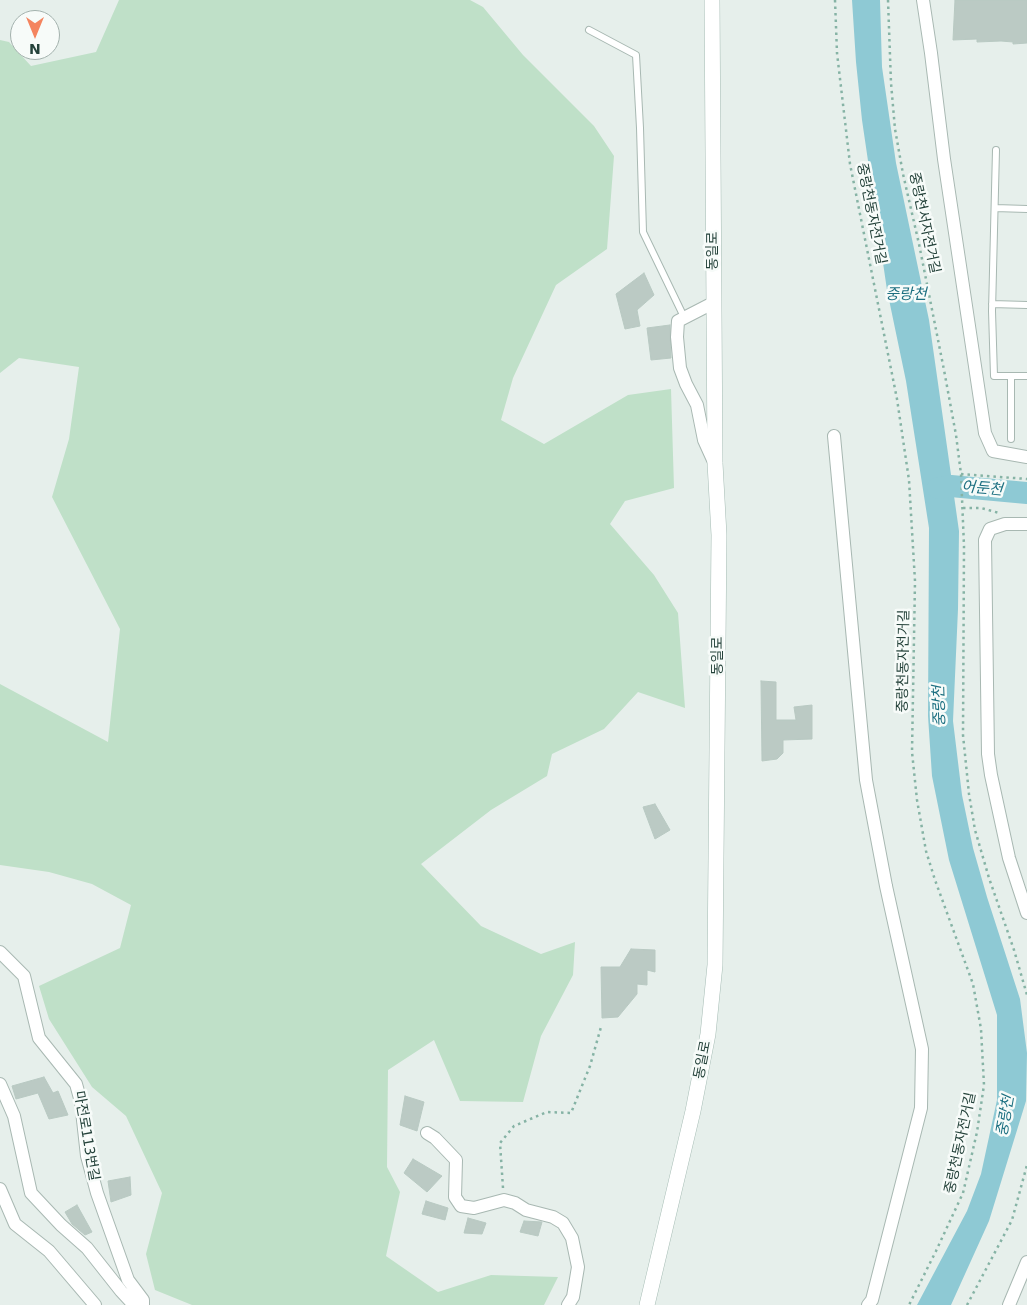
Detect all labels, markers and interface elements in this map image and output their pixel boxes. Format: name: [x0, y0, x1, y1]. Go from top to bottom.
north arrow: [10, 10, 60, 60]
text: N: [29, 41, 41, 57]
street label: 중랑천동자전거길: [853, 162, 889, 266]
street label: 중랑천서자전거길: [905, 171, 943, 275]
street label: 동일로: [705, 232, 721, 270]
water label: 중랑천: [885, 286, 927, 304]
water label: 어둔천: [961, 478, 1003, 500]
street label: 중랑천동자전거길: [895, 609, 913, 713]
street label: 동일로: [710, 637, 726, 675]
water label: 중랑천: [930, 685, 950, 727]
street label: 동일로: [691, 1039, 715, 1081]
street label: 마전로113번길: [70, 1090, 102, 1182]
street label: 중랑천동자전거길: [942, 1091, 980, 1195]
water label: 중랑천: [994, 1094, 1018, 1138]

